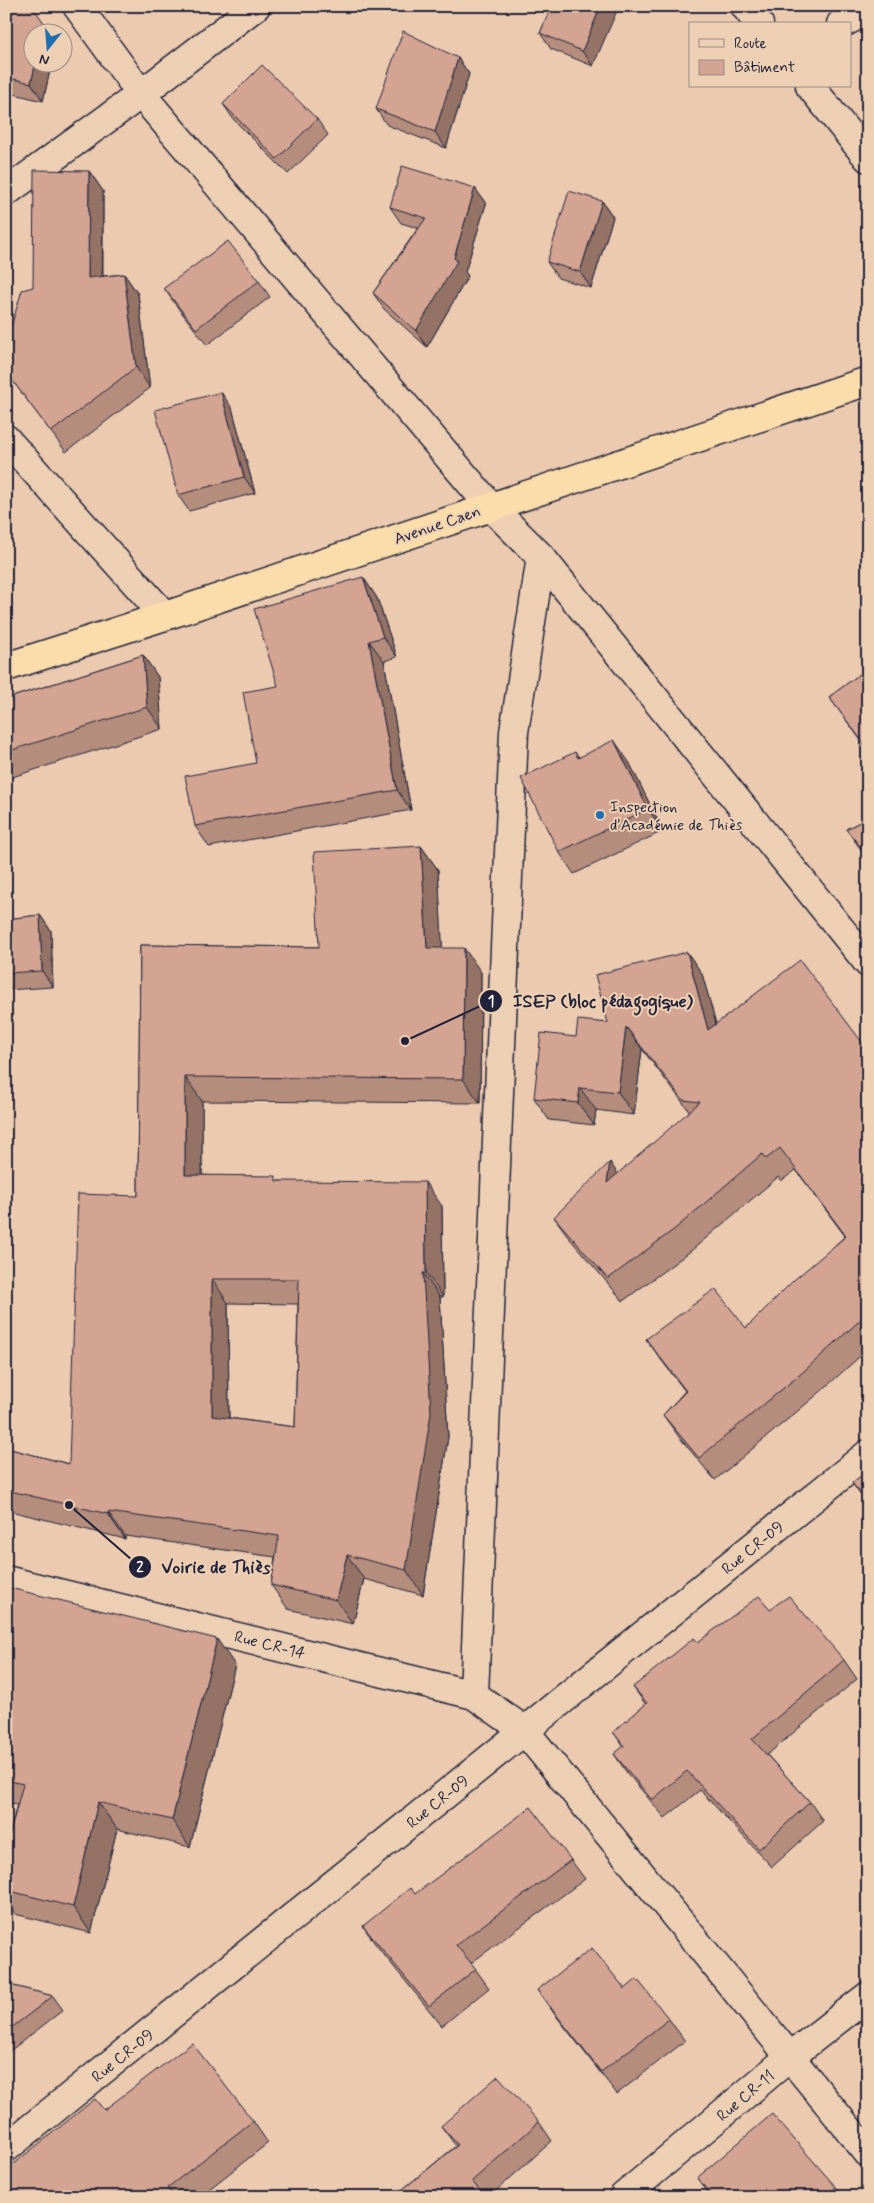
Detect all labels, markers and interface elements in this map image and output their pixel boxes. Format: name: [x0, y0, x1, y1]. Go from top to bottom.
north arrow: [22, 22, 72, 72]
legend: [689, 22, 852, 88]
text: Route: [734, 34, 767, 54]
text: N: [37, 50, 52, 69]
text: Bâtiment: [734, 58, 795, 78]
street label: Avenue Caen: [391, 501, 484, 550]
place label: Inspection d'Académie de Thiès: [610, 797, 742, 836]
marker: Inspection d'Académie de Thiès: [594, 809, 606, 821]
callout: ISEP (bloc pédagogique): [478, 984, 703, 1017]
text: ISEP (bloc pédagogique): [513, 990, 694, 1016]
text: 1: [488, 992, 494, 1012]
street label: Rue CR-09: [718, 1517, 788, 1580]
callout: Voirie de Thiès: [127, 1550, 281, 1583]
text: Voirie de Thiès: [162, 1556, 270, 1580]
text: 2: [136, 1558, 144, 1578]
street label: Rue CR-14: [232, 1626, 308, 1664]
street label: Rue CR-09: [403, 1771, 473, 1834]
street label: Rue CR-09: [88, 2025, 158, 2088]
street label: Rue CR-11: [713, 2066, 779, 2127]

